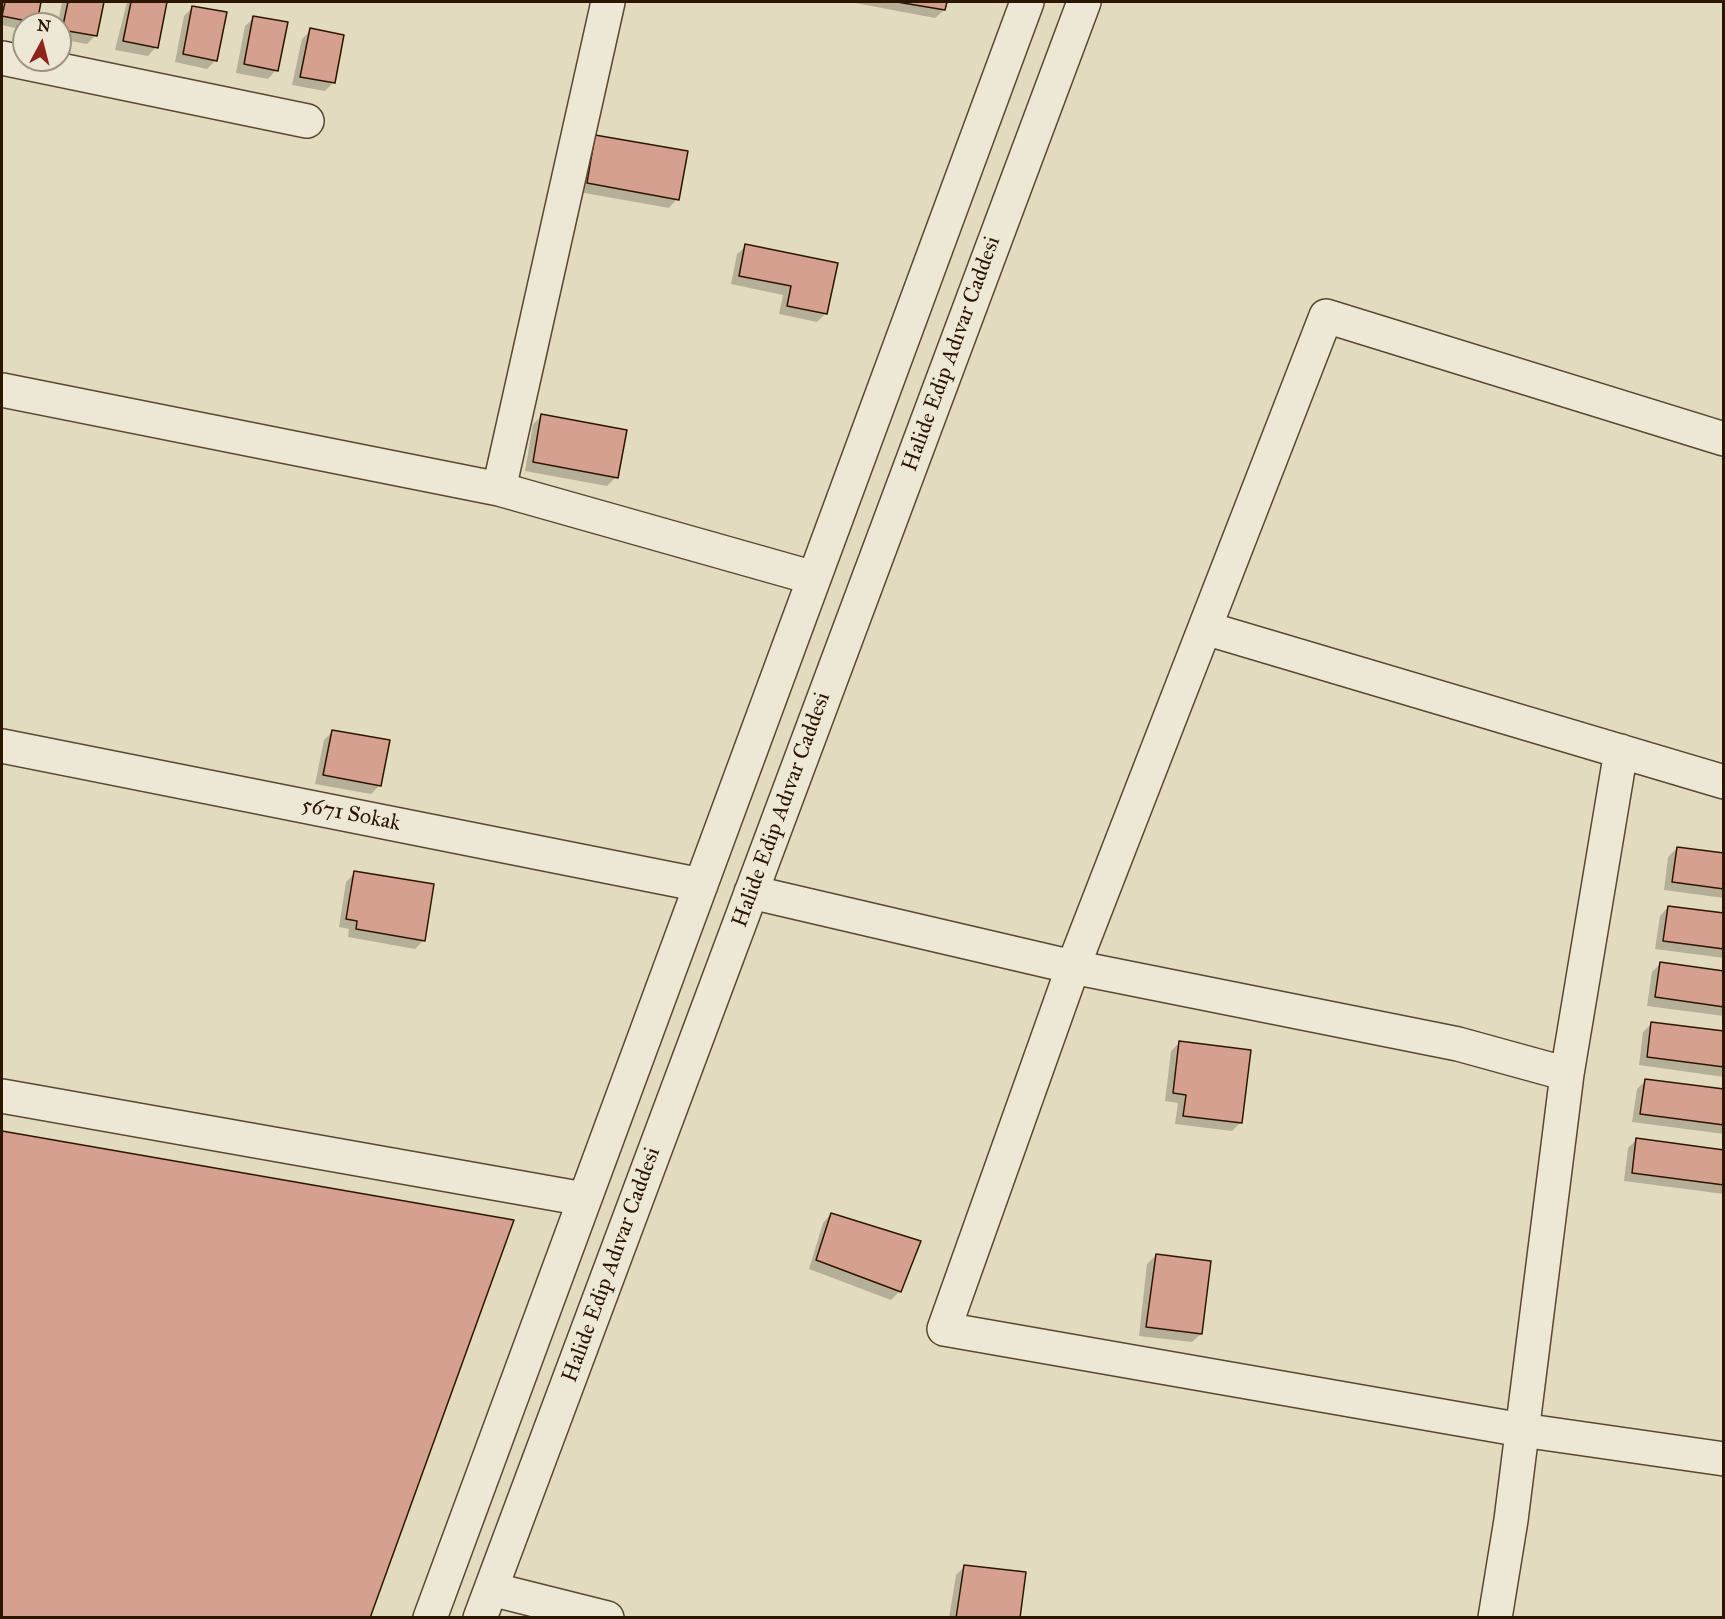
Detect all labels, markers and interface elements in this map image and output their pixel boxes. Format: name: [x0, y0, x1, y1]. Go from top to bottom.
north arrow: [12, 12, 72, 72]
text: N: [36, 15, 52, 36]
street label: Halide Edip Adıvar Caddesi: [897, 233, 1007, 475]
street label: Halide Edip Adıvar Caddesi: [727, 689, 837, 931]
street label: 5671 Sokak: [299, 792, 403, 838]
street label: Halide Edip Adıvar Caddesi: [557, 1144, 667, 1386]

